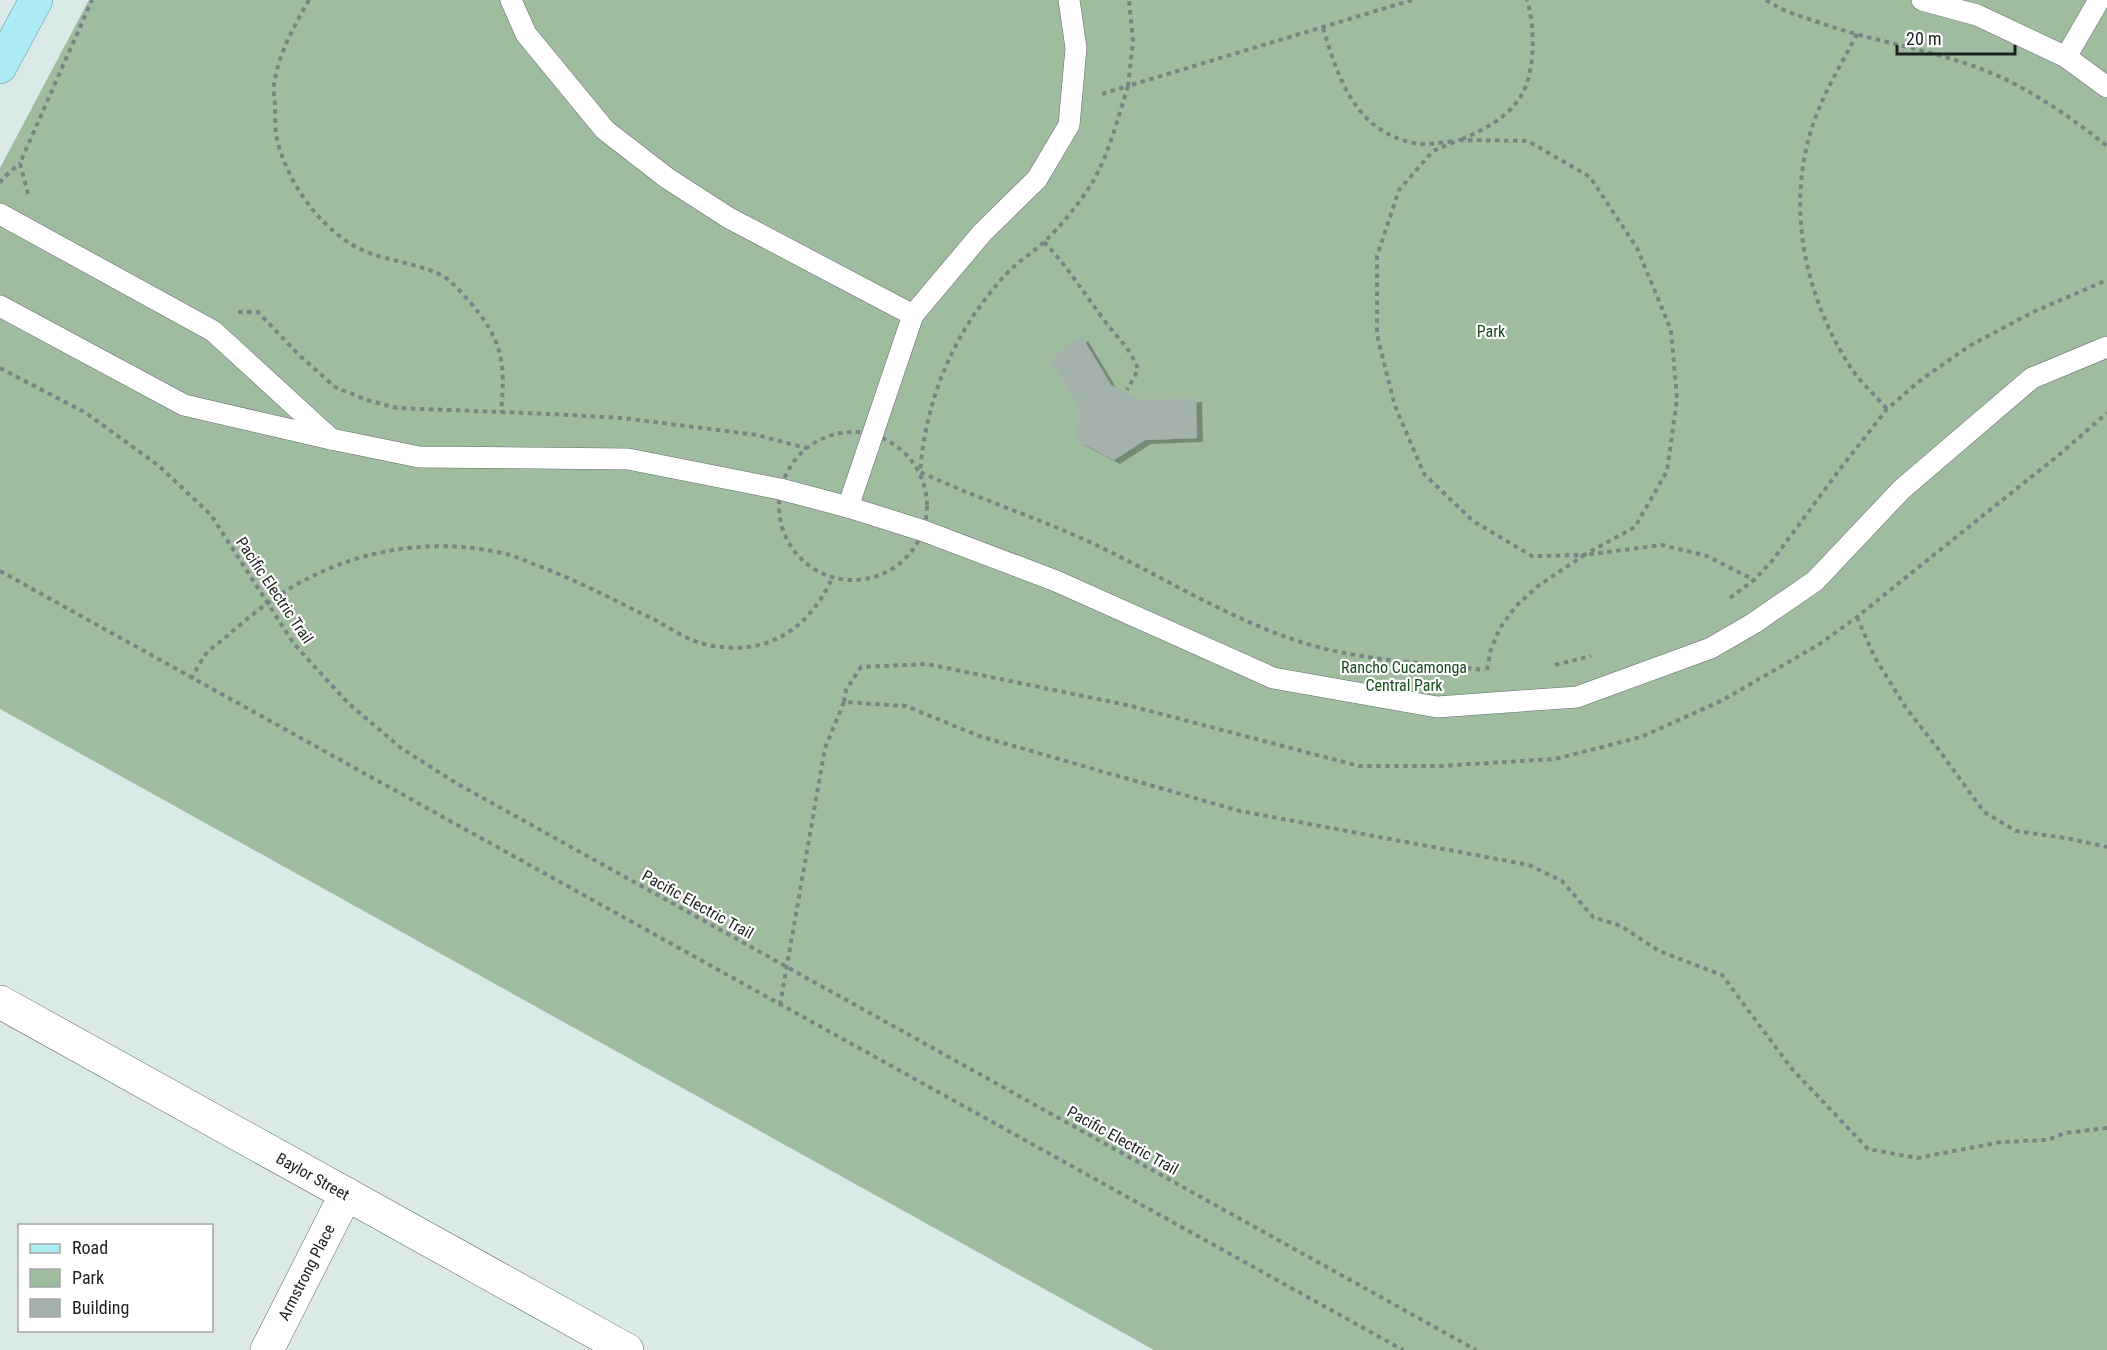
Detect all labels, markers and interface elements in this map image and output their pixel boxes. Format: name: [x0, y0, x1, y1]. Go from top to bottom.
scale bar: [1897, 18, 2016, 56]
text: 20 m: [1906, 28, 1941, 49]
park label: Park: [1477, 322, 1506, 341]
street label: Pacific Electric Trail: [232, 533, 317, 647]
park label: Rancho Cucamonga Central Park: [1341, 658, 1467, 695]
street label: Pacific Electric Trail: [639, 866, 757, 943]
street label: Pacific Electric Trail: [1064, 1102, 1182, 1179]
street label: Baylor Street: [273, 1149, 353, 1204]
street label: Armstrong Place: [274, 1221, 339, 1323]
legend: [18, 1224, 213, 1332]
text: Road: [72, 1237, 108, 1258]
text: Park: [72, 1267, 104, 1288]
text: Building: [72, 1297, 129, 1318]

